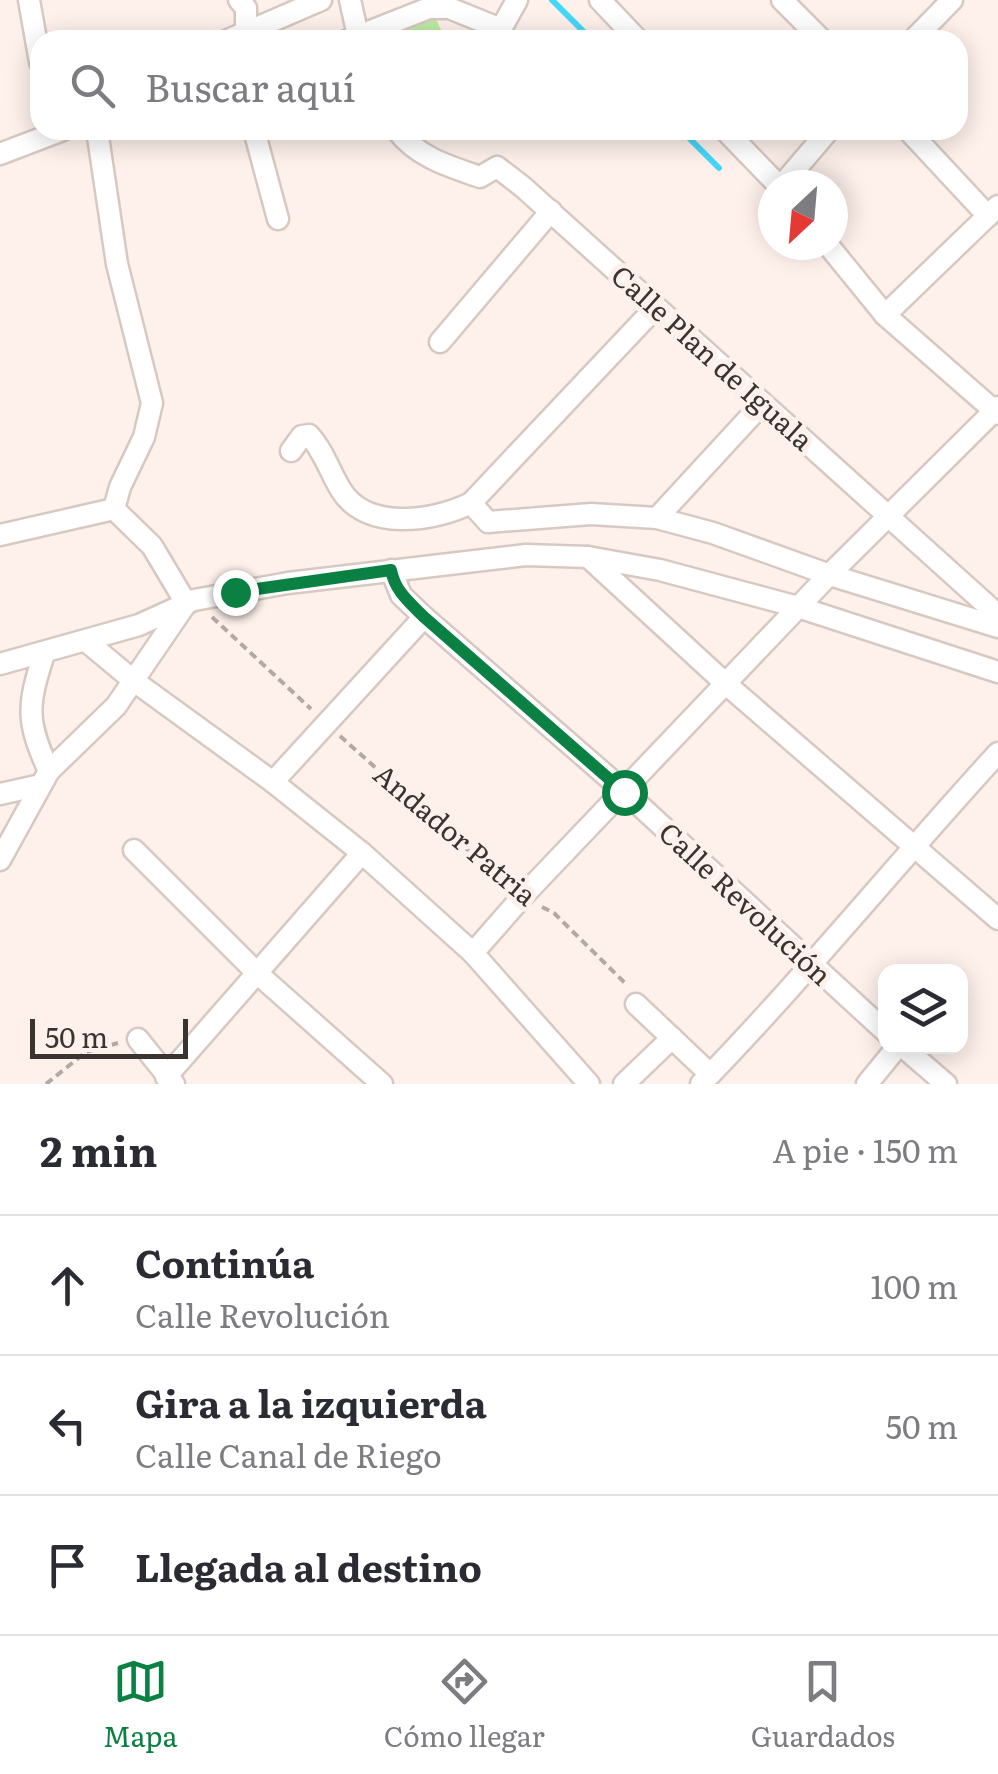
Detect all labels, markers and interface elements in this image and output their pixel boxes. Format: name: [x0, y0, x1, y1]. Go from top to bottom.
search box: [30, 30, 968, 140]
text: Buscar aquí: [145, 57, 355, 114]
icon: search: [65, 58, 120, 113]
north arrow: [758, 170, 848, 260]
street label: Calle Plan de Iguala: [603, 254, 824, 459]
route end: [213, 570, 259, 616]
street label: Andador Patria: [366, 753, 547, 914]
route start: [602, 770, 648, 816]
street label: Calle Revolución: [650, 811, 842, 994]
map controls: [878, 964, 968, 1054]
button: layers: [878, 964, 968, 1054]
scale bar: [30, 1014, 188, 1058]
text: 50 m: [45, 1015, 108, 1057]
text: 2 min: [40, 1118, 157, 1180]
text: A pie · 150 m: [772, 1125, 958, 1173]
text: Continúa: [135, 1233, 314, 1290]
icon: ahead: [40, 1258, 95, 1313]
text: 100 m: [871, 1261, 958, 1309]
text: Calle Revolución: [135, 1290, 390, 1338]
text: Gira a la izquierda: [135, 1373, 487, 1430]
icon: left: [40, 1398, 95, 1453]
text: 50 m: [886, 1401, 958, 1449]
text: Calle Canal de Riego: [135, 1430, 442, 1478]
text: Llegada al destino: [135, 1537, 482, 1594]
icon: arrive: [40, 1538, 95, 1593]
tab: Mapa: [103, 1654, 178, 1756]
tab: Cómo llegar: [384, 1654, 545, 1756]
tab: Guardados: [751, 1654, 895, 1756]

